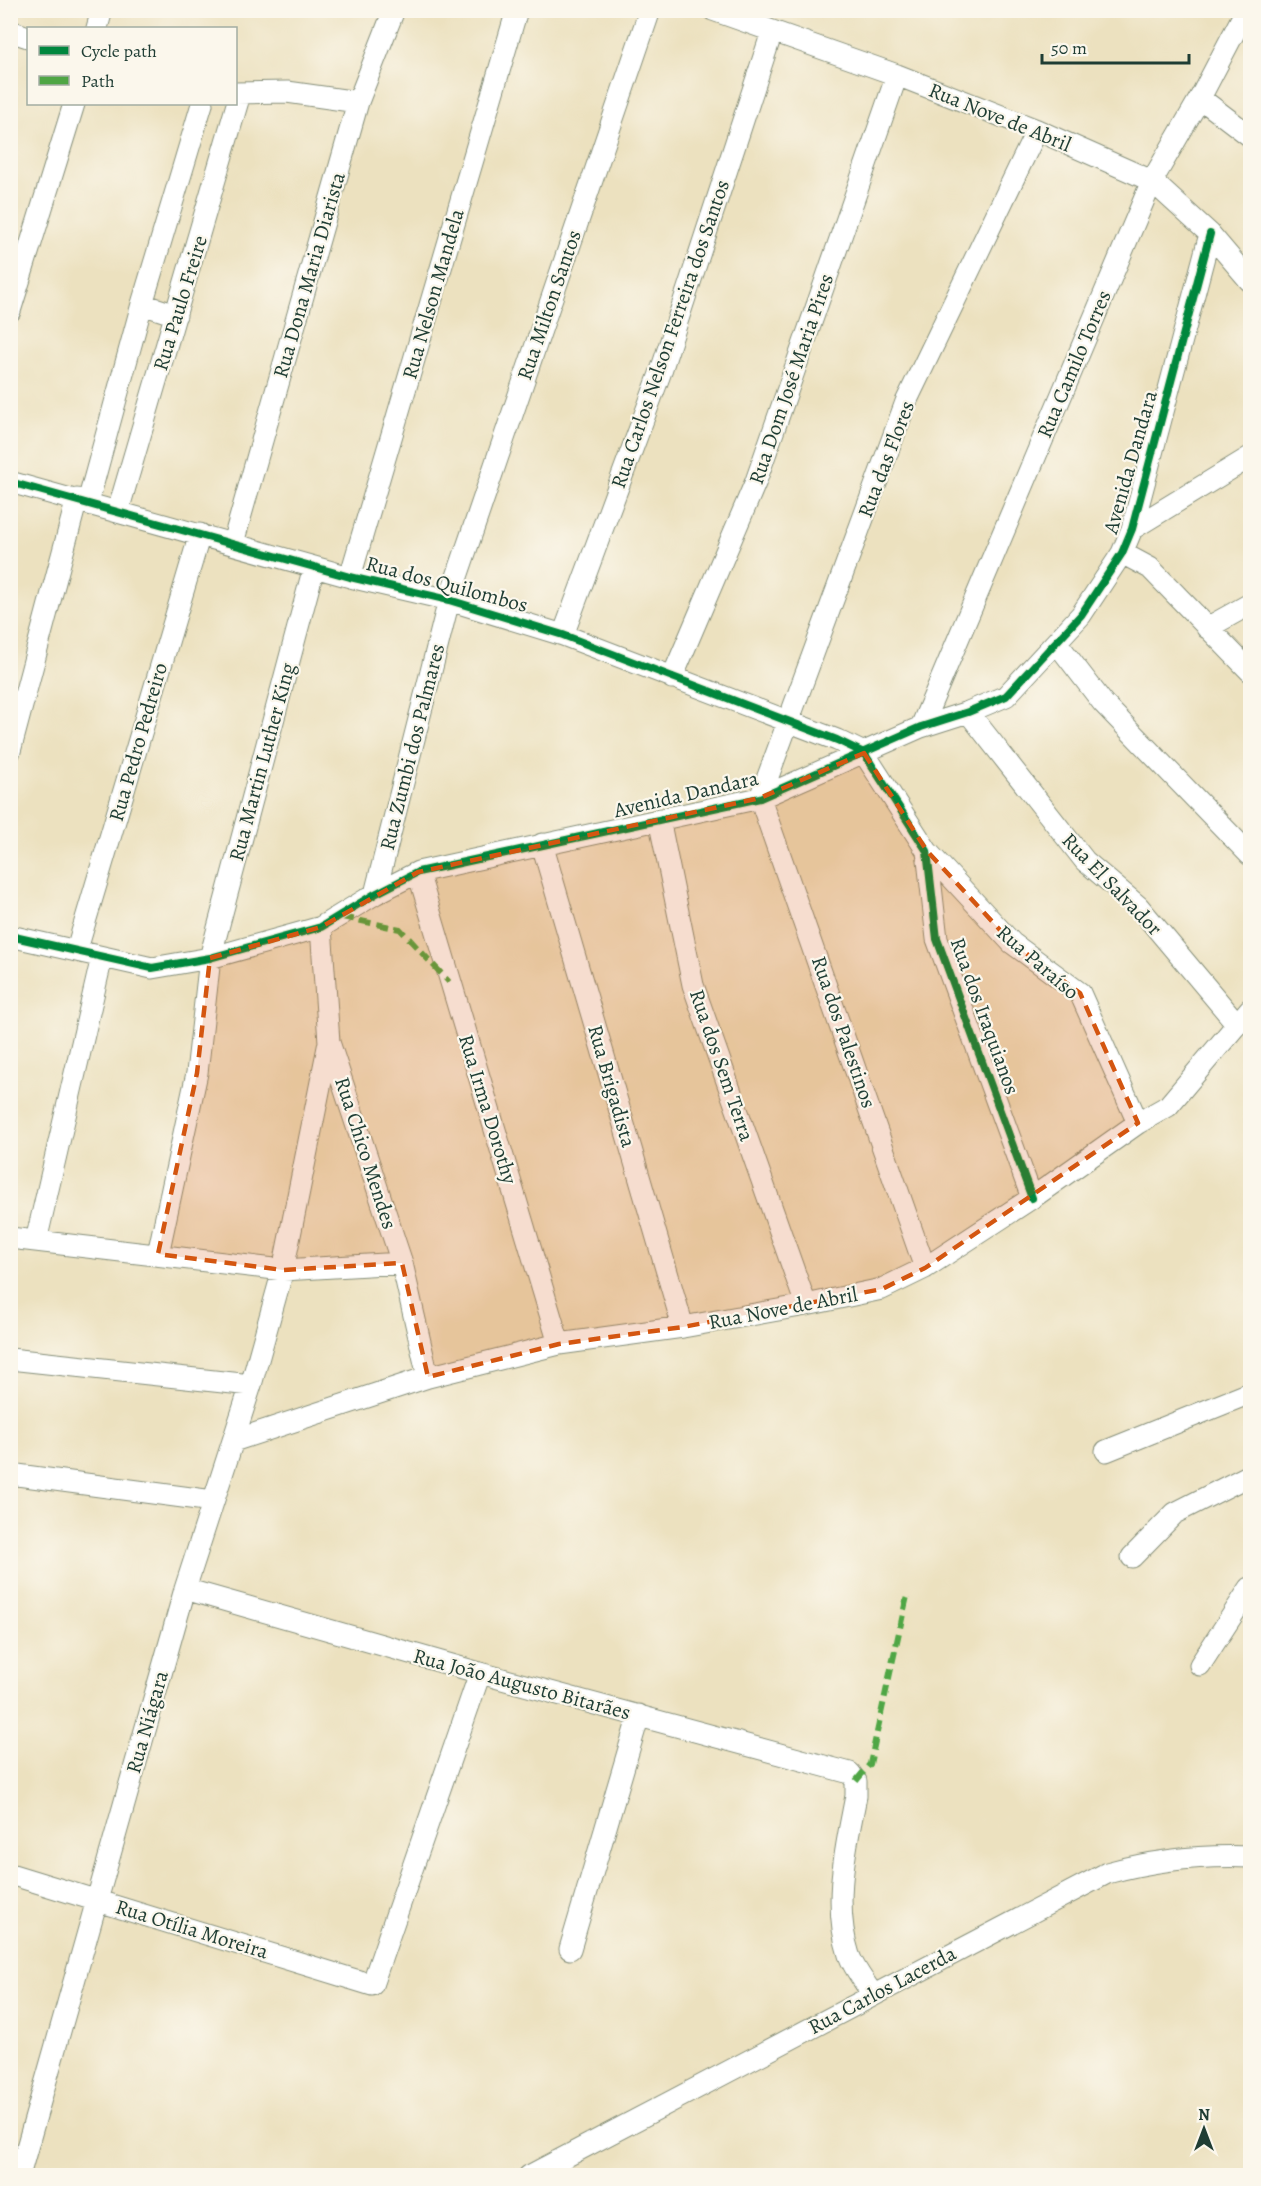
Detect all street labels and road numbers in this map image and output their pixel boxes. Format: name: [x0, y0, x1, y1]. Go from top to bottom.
street label: Rua Nove de Abril: [925, 76, 1075, 158]
street label: Rua Dona Maria Diarista: [266, 169, 352, 381]
street label: Rua Carlos Nelson Ferreira dos Santos: [604, 176, 736, 492]
street label: Rua Nelson Mandela: [395, 205, 471, 382]
street label: Rua Milton Santos: [510, 226, 588, 384]
street label: Rua Paulo Freire: [146, 232, 214, 374]
street label: Rua Dom José Maria Pires: [742, 270, 840, 488]
street label: Rua Camilo Torres: [1030, 286, 1118, 442]
street label: Avenida Dandara: [1096, 387, 1164, 538]
street label: Rua das Flores: [851, 396, 921, 522]
street label: Rua dos Quilombos: [363, 549, 531, 619]
street label: Rua Zumbi dos Palmares: [373, 641, 451, 853]
street label: Rua Pedro Pedreiro: [102, 659, 174, 825]
street label: Rua Martin Luther King: [222, 659, 302, 864]
street label: Avenida Dandara: [610, 764, 761, 824]
street label: Rua El Salvador: [1056, 826, 1168, 942]
street label: Rua Paraíso: [991, 918, 1085, 1006]
street label: Rua dos Iraquianos: [944, 934, 1026, 1098]
street label: Rua dos Palestinos: [805, 952, 883, 1112]
street label: Rua dos Sem Terra: [683, 985, 761, 1145]
street label: Rua Brigadista: [581, 1021, 643, 1151]
street label: Rua Irma Dorothy: [452, 1031, 524, 1188]
street label: Rua Chico Mendes: [328, 1073, 404, 1233]
street label: Rua Nove de Abril: [706, 1280, 860, 1336]
street label: Rua João Augusto Bitarães: [410, 1642, 634, 1726]
street label: Rua Niágara: [119, 1667, 175, 1777]
street label: Rua Otília Moreira: [112, 1892, 272, 1966]
street label: Rua Carlos Lacerda: [803, 1939, 961, 2041]

